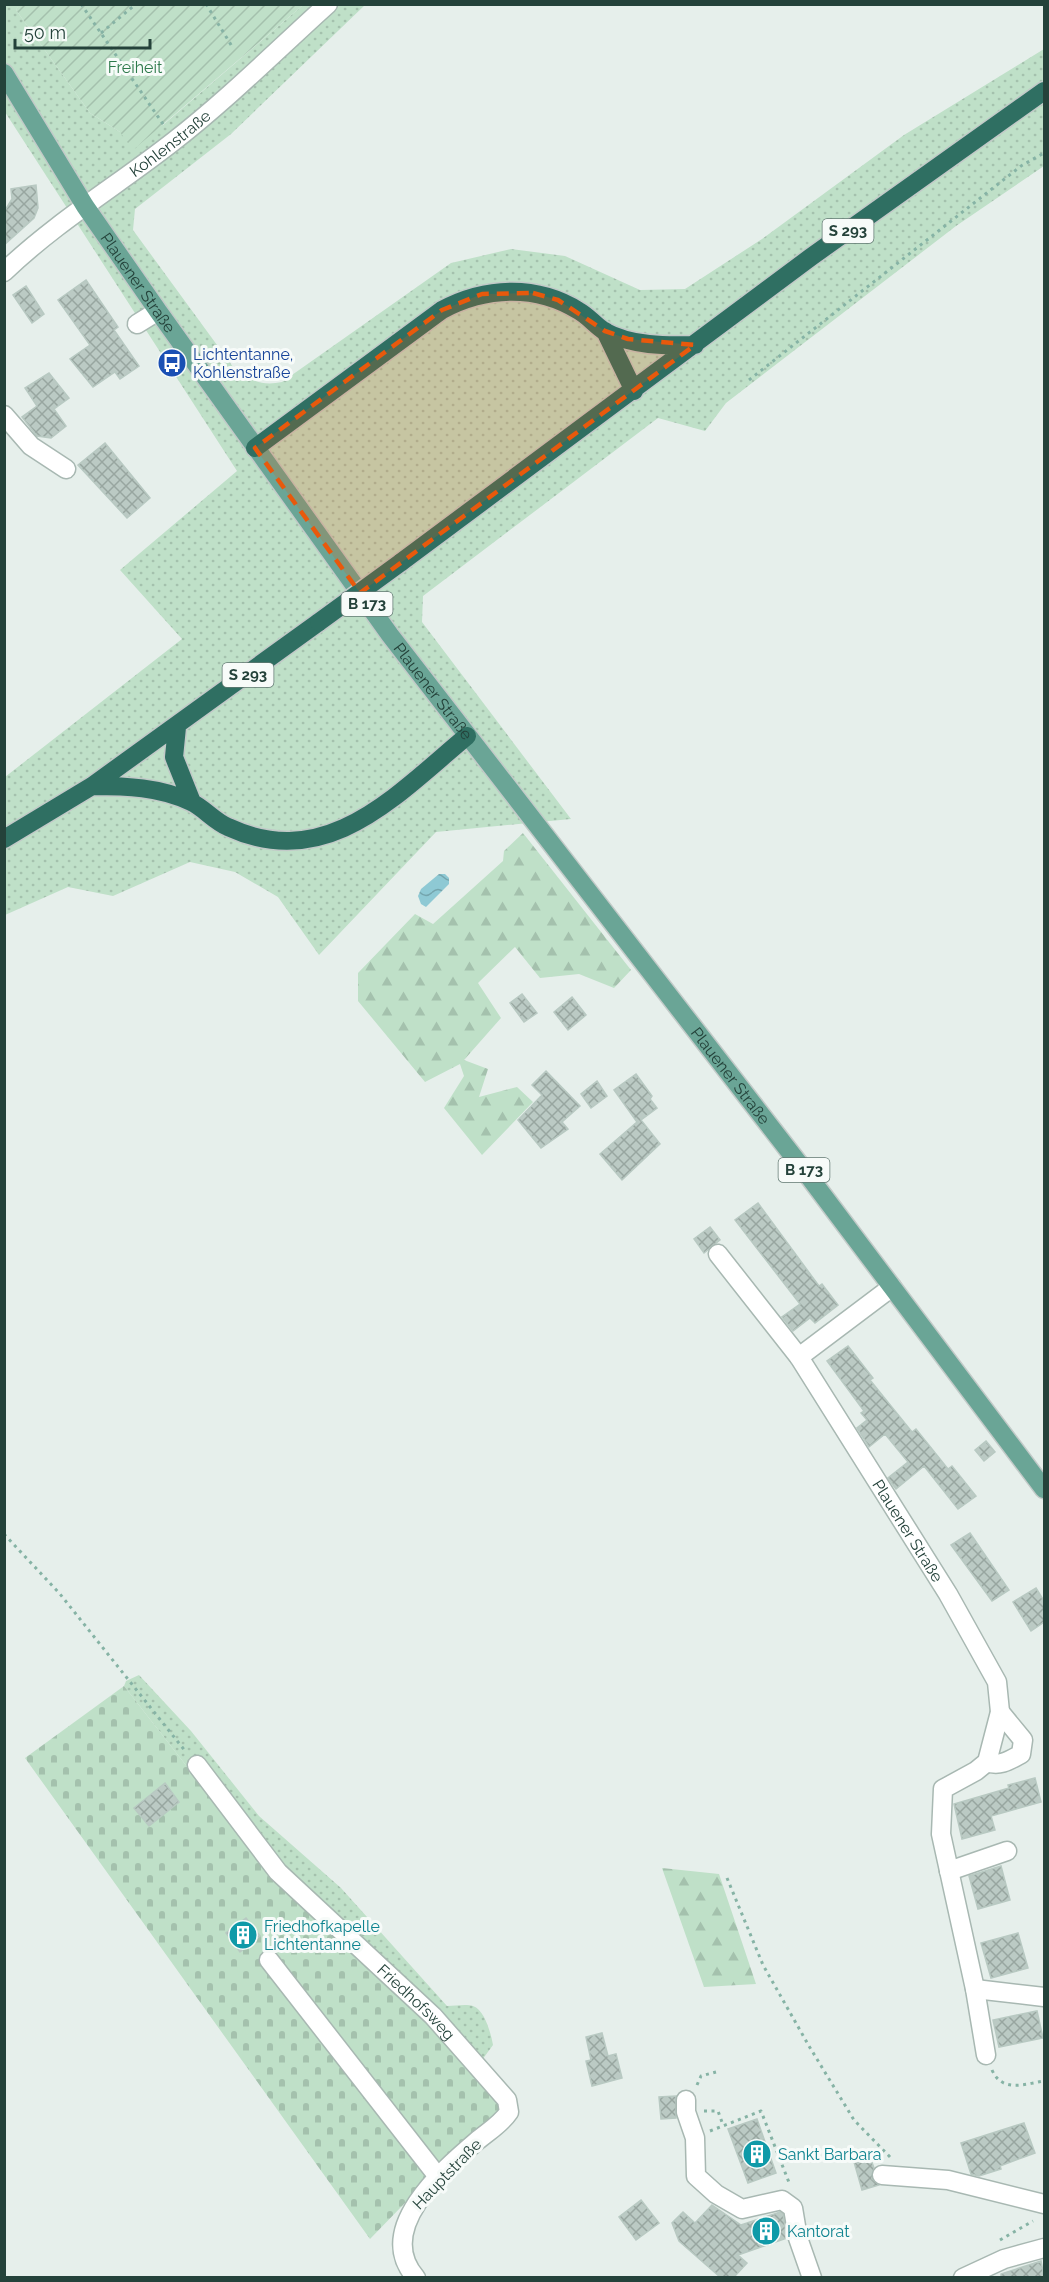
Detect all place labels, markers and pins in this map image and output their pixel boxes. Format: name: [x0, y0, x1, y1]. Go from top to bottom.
place label: Lichtentanne, Kohlenstraße: [193, 345, 293, 382]
bus stop icon: Lichtentanne, Kohlenstraße: [156, 347, 188, 379]
place label: Friedhofkapelle Lichtentanne: [264, 1917, 380, 1954]
building icon: Friedhofkapelle Lichtentanne: [227, 1919, 259, 1951]
building icon: Sankt Barbara: [741, 2138, 773, 2170]
place label: Sankt Barbara: [778, 2145, 882, 2164]
building icon: Kantorat: [750, 2215, 782, 2247]
place label: Kantorat: [787, 2222, 850, 2241]

